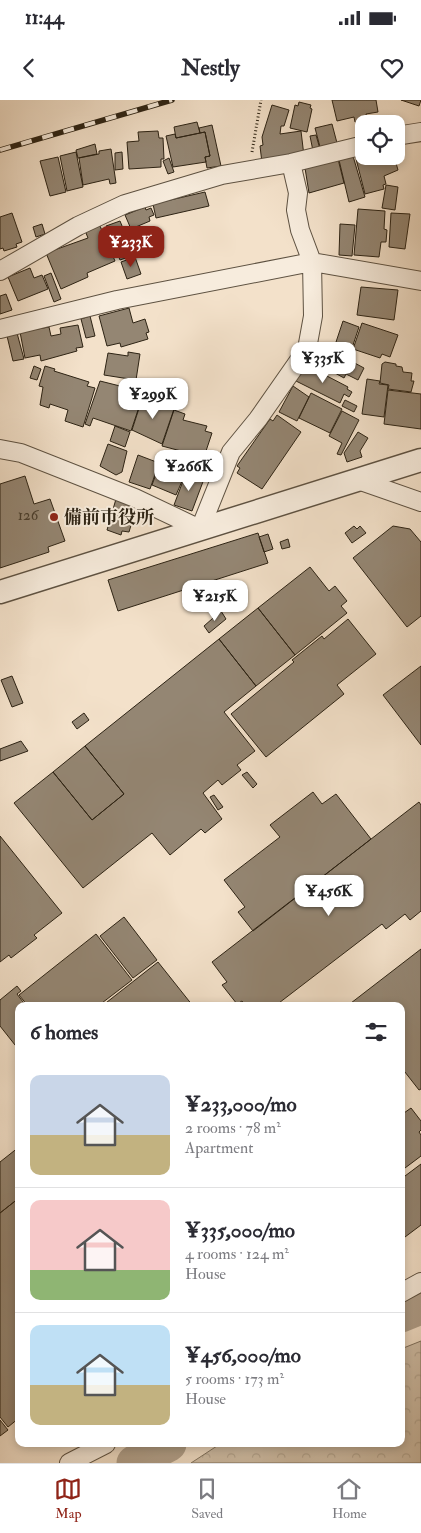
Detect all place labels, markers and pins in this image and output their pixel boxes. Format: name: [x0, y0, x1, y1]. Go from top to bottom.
pin: ¥233K: [96, 226, 166, 268]
pin: ¥335K: [288, 342, 358, 384]
pin: ¥299K: [118, 378, 188, 420]
pin: ¥266K: [154, 450, 224, 492]
place label: 備前市役所: [64, 506, 154, 529]
marker: 備前市役所: [48, 511, 60, 523]
pin: ¥215K: [180, 580, 250, 622]
pin: ¥456K: [294, 874, 364, 917]

